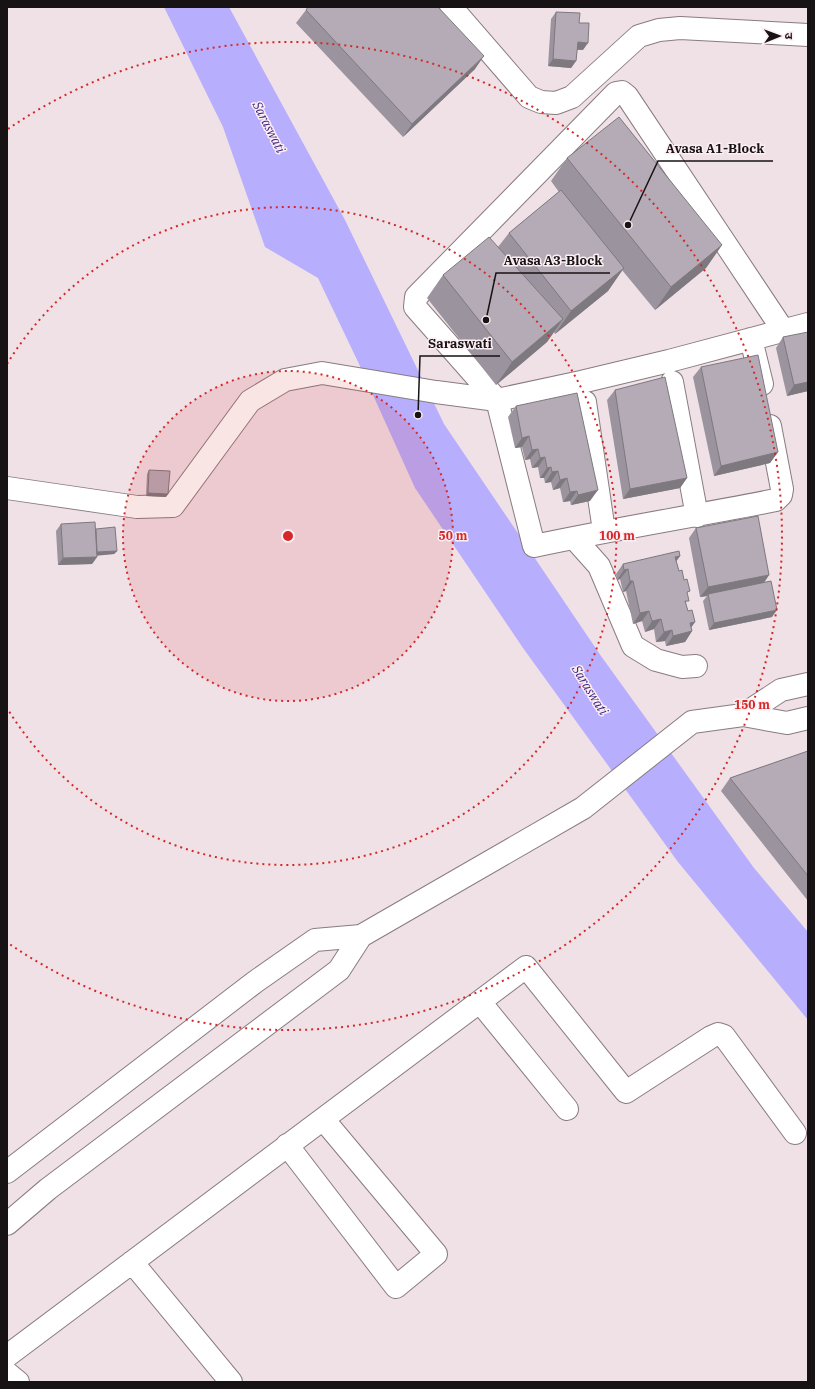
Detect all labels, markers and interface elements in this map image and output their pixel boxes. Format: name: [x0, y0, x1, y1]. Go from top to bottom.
north arrow: [759, 16, 799, 56]
text: उ: [782, 32, 796, 40]
water label: Saraswati: [248, 97, 289, 156]
callout: Avasa A1-Block: [658, 136, 773, 161]
text: Avasa A1-Block: [666, 140, 765, 157]
callout: Avasa A3-Block: [496, 248, 610, 273]
text: Avasa A3-Block: [504, 252, 603, 269]
callout: Saraswati: [420, 331, 500, 356]
text: Saraswati: [428, 335, 493, 352]
text: 50 m: [439, 528, 468, 543]
text: 100 m: [599, 528, 635, 543]
centre of rings: [281, 529, 295, 543]
water label: Saraswati: [567, 661, 612, 718]
text: 150 m: [734, 697, 770, 712]

